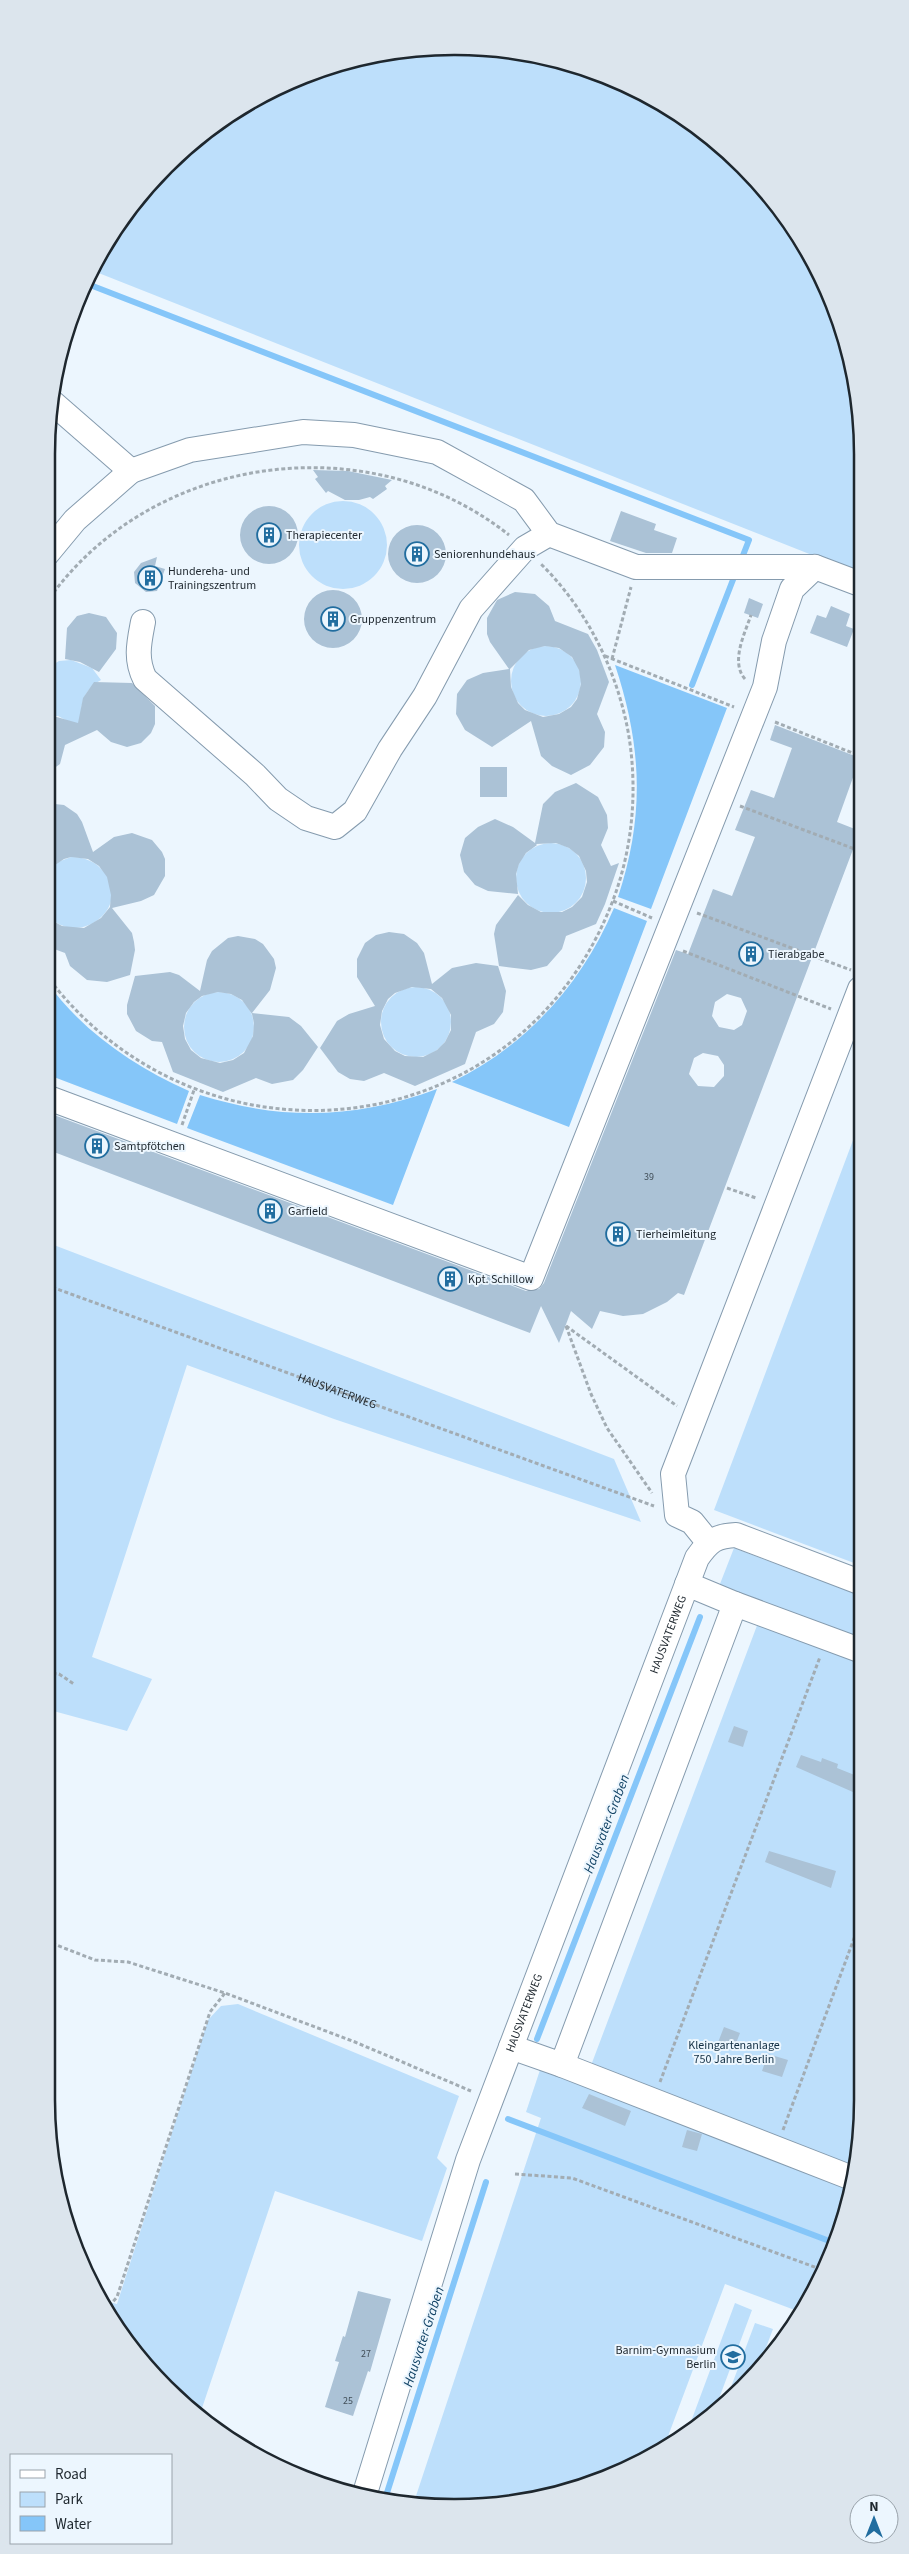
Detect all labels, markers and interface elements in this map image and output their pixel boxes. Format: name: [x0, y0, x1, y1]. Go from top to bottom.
building icon: Therapiecenter: [256, 522, 282, 548]
place label: Therapiecenter: [286, 527, 363, 544]
building icon: Seniorenhundehaus: [404, 541, 430, 567]
place label: Seniorenhundehaus: [434, 546, 535, 563]
place label: Hundereha- und Trainingszentrum: [168, 563, 256, 594]
building icon: Hundereha- und Trainingszentrum: [137, 565, 163, 591]
building icon: Gruppenzentrum: [320, 606, 346, 632]
place label: Gruppenzentrum: [350, 611, 436, 628]
building icon: Tierabgabe: [738, 941, 764, 967]
place label: Tierabgabe: [768, 946, 824, 963]
building icon: Samtpfötchen: [84, 1133, 110, 1159]
place label: Samtpfötchen: [114, 1138, 185, 1155]
house number: 39: [644, 1170, 654, 1184]
building icon: Garfield: [257, 1198, 283, 1224]
place label: Garfield: [288, 1203, 328, 1220]
building icon: Tierheimleitung: [605, 1221, 631, 1247]
place label: Tierheimleitung: [636, 1226, 716, 1243]
building icon: Kpt. Schillow: [437, 1266, 463, 1292]
place label: Kpt. Schillow: [468, 1271, 534, 1288]
street label: HAUSVATERWEG: [295, 1369, 379, 1413]
street label: HAUSVATERWEG: [645, 1593, 691, 1676]
water label: Hausvater-Graben: [579, 1772, 635, 1876]
street label: HAUSVATERWEG: [501, 1971, 547, 2055]
park label: Kleingartenanlage 750 Jahre Berlin: [688, 2037, 780, 2068]
water label: Hausvater-Graben: [398, 2284, 450, 2390]
place label: Barnim-Gymnasium Berlin: [616, 2342, 716, 2373]
school or university icon: Barnim-Gymnasium Berlin: [720, 2344, 746, 2370]
house number: 27: [361, 2347, 371, 2361]
house number: 25: [343, 2394, 353, 2408]
legend: [10, 2454, 172, 2544]
text: Road: [55, 2464, 87, 2485]
text: Park: [55, 2489, 84, 2510]
north arrow: [849, 2494, 899, 2544]
text: N: [869, 2497, 879, 2517]
text: Water: [55, 2514, 92, 2535]

